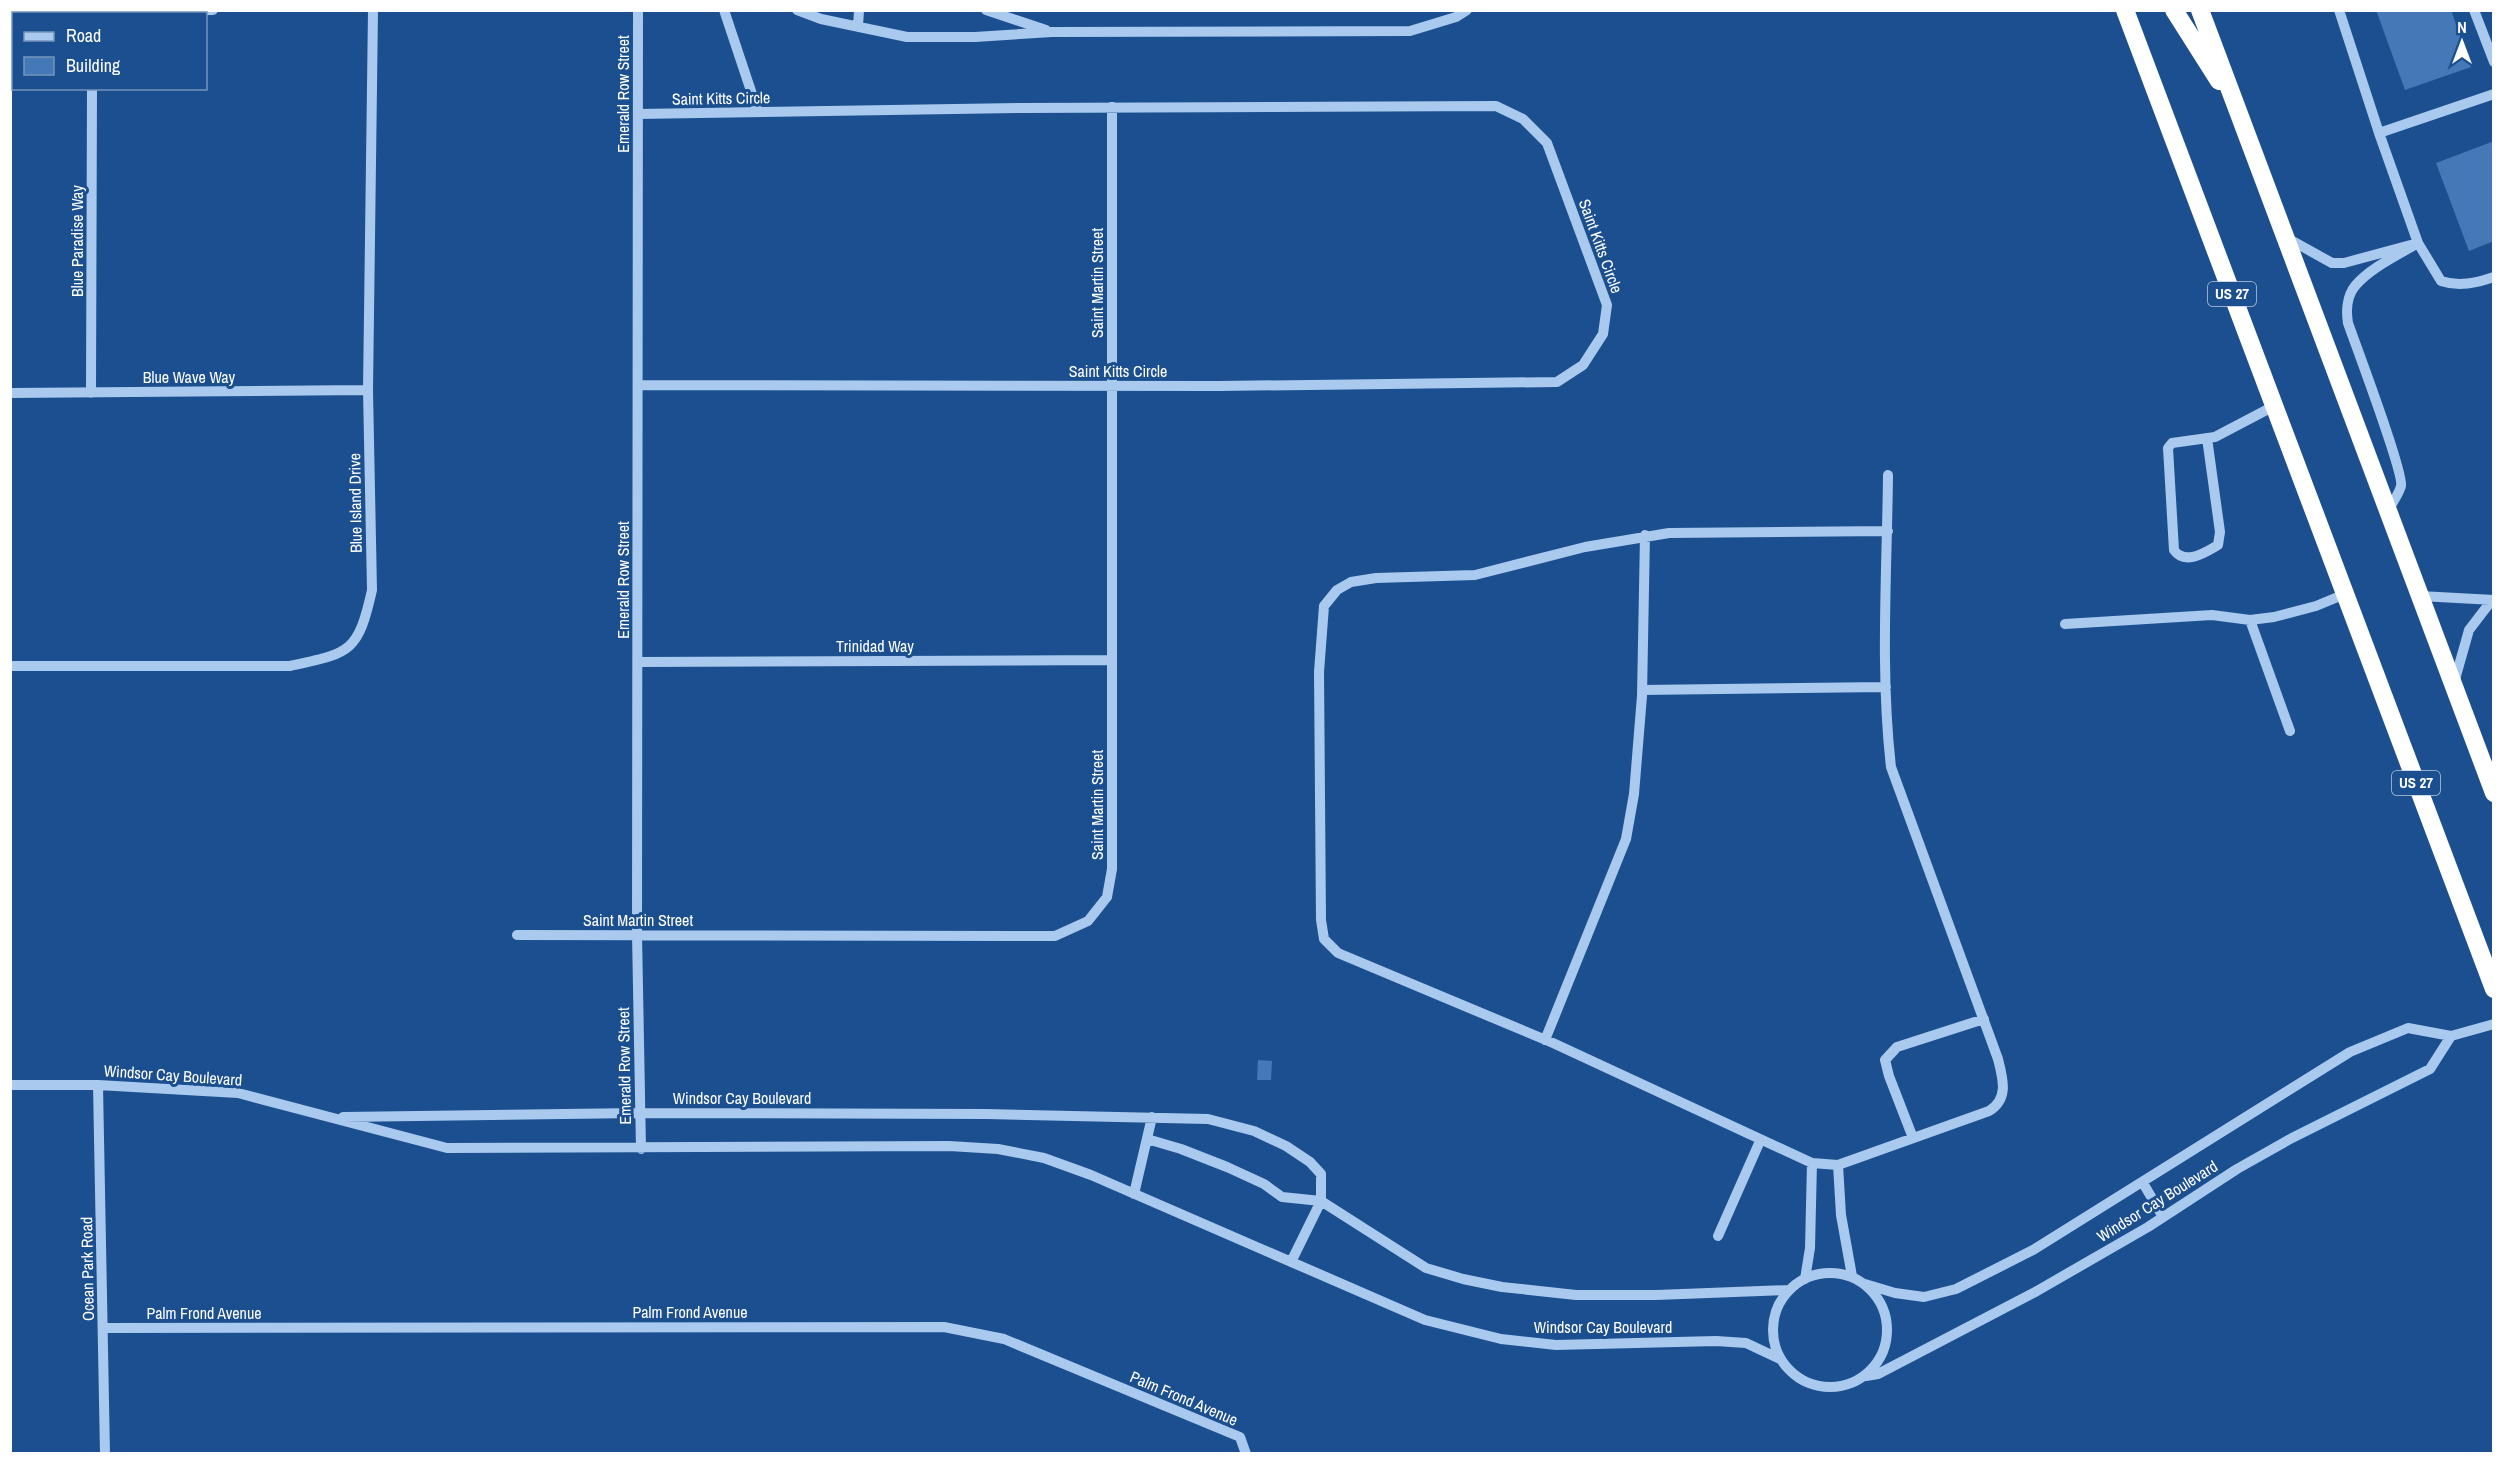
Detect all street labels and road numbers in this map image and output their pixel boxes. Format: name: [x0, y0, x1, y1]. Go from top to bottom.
street label: Emerald Row Street: [612, 35, 634, 153]
street label: Saint Kitts Circle: [672, 86, 770, 110]
street label: Blue Paradise Way: [66, 185, 88, 297]
street label: Saint Kitts Circle: [1574, 196, 1628, 296]
street label: Saint Martin Street: [1086, 228, 1108, 338]
road number: US 27: [2208, 282, 2256, 306]
street label: Saint Kitts Circle: [1069, 360, 1167, 382]
street label: Blue Wave Way: [143, 366, 236, 388]
street label: Blue Island Drive: [343, 453, 367, 553]
street label: Emerald Row Street: [612, 521, 634, 639]
street label: Trinidad Way: [836, 635, 914, 657]
street label: Saint Martin Street: [1086, 750, 1108, 860]
road number: US 27: [2392, 771, 2440, 795]
street label: Saint Martin Street: [583, 909, 693, 931]
street label: Emerald Row Street: [612, 1007, 636, 1125]
street label: Windsor Cay Boulevard: [103, 1059, 243, 1091]
street label: Windsor Cay Boulevard: [673, 1087, 811, 1109]
street label: Windsor Cay Boulevard: [2092, 1155, 2222, 1247]
street label: Ocean Park Road: [75, 1217, 99, 1321]
street label: Palm Frond Avenue: [632, 1301, 748, 1323]
street label: Palm Frond Avenue: [146, 1302, 262, 1324]
street label: Windsor Cay Boulevard: [1534, 1316, 1672, 1338]
street label: Palm Frond Avenue: [1127, 1365, 1241, 1431]

